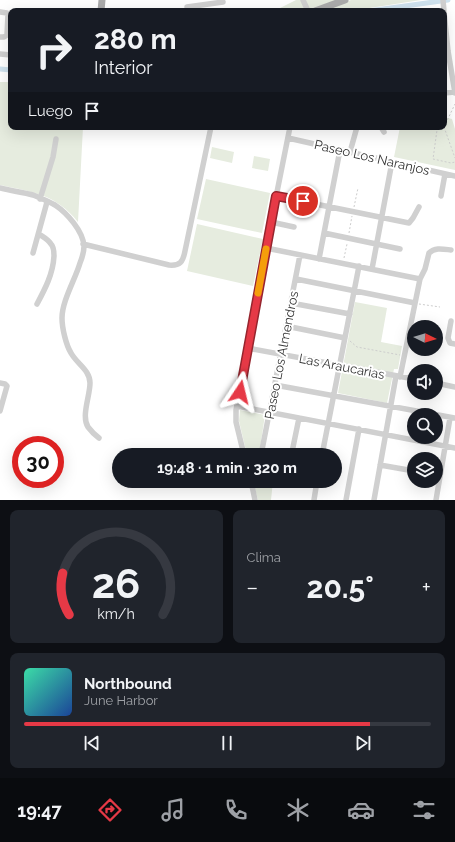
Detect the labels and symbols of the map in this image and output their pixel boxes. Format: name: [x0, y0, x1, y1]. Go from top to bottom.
street label: Paseo Los Naranjos: [313, 137, 431, 178]
pin: [286, 184, 320, 218]
street label: Paseo Los Almendros: [262, 290, 301, 421]
north arrow: [407, 320, 443, 356]
street label: Las Araucarias: [298, 351, 386, 382]
position arrow: [219, 371, 261, 413]
speed limit sign: 30: [12, 436, 64, 488]

